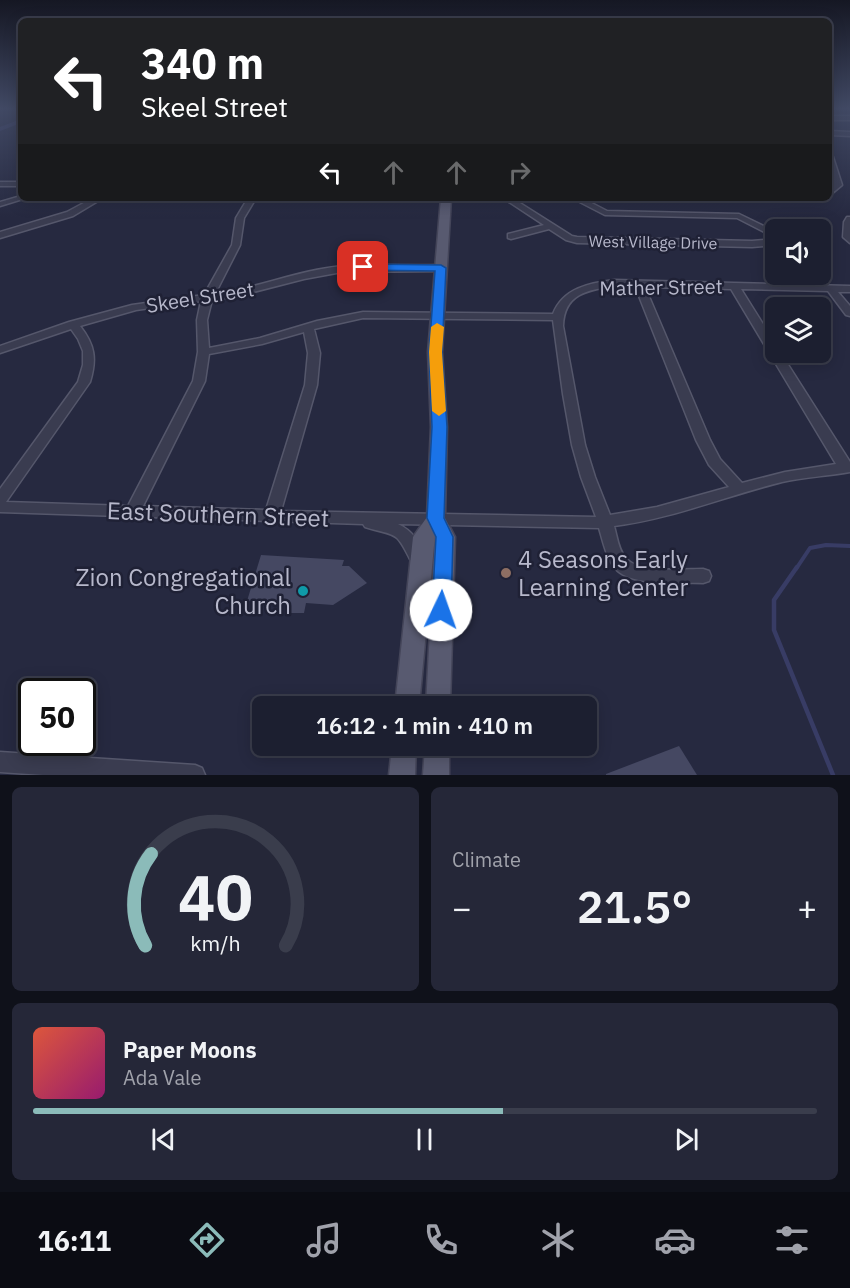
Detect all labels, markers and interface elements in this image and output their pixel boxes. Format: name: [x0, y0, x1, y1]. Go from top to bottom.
text: 340 m: [141, 36, 264, 91]
icon: left: [42, 42, 120, 120]
text: Skeel Street: [141, 89, 288, 124]
icon: left: [314, 156, 347, 189]
icon: ahead: [377, 156, 410, 189]
icon: ahead: [440, 156, 473, 189]
icon: right: [503, 156, 536, 189]
map controls: [765, 219, 831, 363]
button: sound: [765, 219, 831, 285]
street label: West Village Drive: [588, 231, 718, 253]
pin: [337, 241, 388, 292]
icon: arrive: [346, 250, 379, 283]
street label: Mather Street: [599, 272, 723, 302]
street label: Skeel Street: [144, 275, 256, 319]
button: layers: [765, 297, 831, 363]
street label: East Southern Street: [106, 494, 330, 534]
place label: 4 Seasons Early Learning Center: [518, 543, 688, 603]
place label: Zion Congregational Church: [76, 561, 291, 621]
marker: 4 Seasons Early Learning Center: [499, 566, 513, 580]
position arrow: [409, 578, 473, 642]
marker: Zion Congregational Church: [296, 584, 310, 598]
speed limit sign: 50: [18, 678, 96, 756]
text: 16:12 · 1 min · 410 m: [316, 711, 533, 740]
text: Climate: [452, 846, 521, 873]
text: 40: [178, 856, 253, 937]
text: 21.5°: [577, 877, 692, 935]
text: −: [452, 886, 472, 929]
text: +: [797, 886, 817, 929]
text: km/h: [190, 929, 241, 957]
text: Paper Moons: [123, 1035, 256, 1064]
text: Ada Vale: [123, 1064, 202, 1091]
icon: previous: [147, 1123, 180, 1156]
icon: pause: [408, 1123, 441, 1156]
icon: next: [670, 1123, 703, 1156]
icon: directions: [186, 1219, 228, 1261]
icon: music: [303, 1219, 345, 1261]
icon: phone: [420, 1219, 462, 1261]
icon: climate: [537, 1219, 579, 1261]
icon: car: [654, 1219, 696, 1261]
icon: filters: [771, 1219, 813, 1261]
text: 16:11: [37, 1223, 111, 1258]

